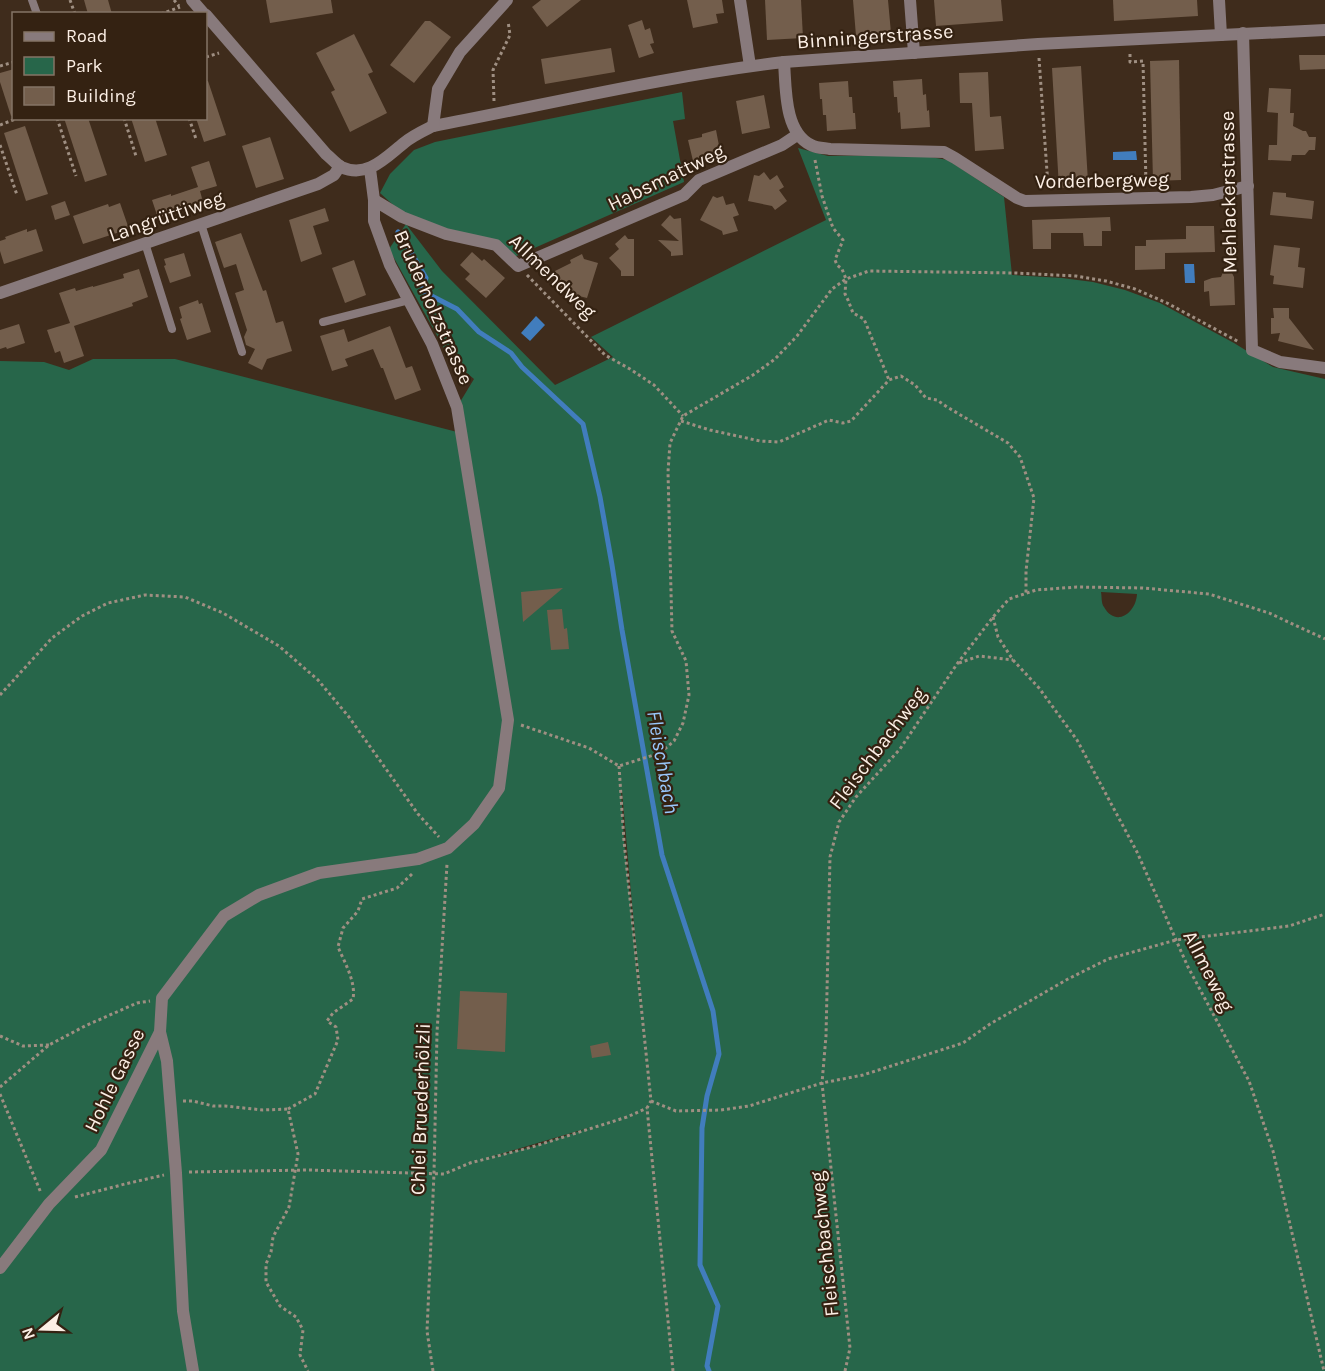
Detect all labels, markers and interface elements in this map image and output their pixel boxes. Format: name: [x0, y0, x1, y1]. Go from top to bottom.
legend: [12, 12, 207, 120]
street label: Binningerstrasse: [796, 20, 954, 53]
text: Road: [66, 25, 107, 47]
text: Park: [66, 55, 103, 77]
text: Building: [66, 85, 136, 107]
street label: Mehlackerstrasse: [1216, 111, 1241, 273]
street label: Habsmattweg: [604, 139, 729, 216]
street label: Vorderbergweg: [1035, 168, 1169, 193]
street label: Langrüttiweg: [106, 186, 227, 247]
street label: Bruderholzstrasse: [389, 226, 478, 388]
street label: Allmendweg: [505, 229, 601, 323]
street label: Fleischbachweg: [824, 683, 931, 814]
water label: Fleischbach: [642, 708, 684, 816]
street label: Allmeweg: [1178, 927, 1239, 1016]
street label: Chlei Bruederhölzli: [406, 1023, 435, 1195]
street label: Hohle Gasse: [80, 1025, 149, 1136]
street label: Fleischbachweg: [805, 1170, 844, 1318]
north arrow: [12, 1299, 72, 1359]
text: N: [17, 1325, 39, 1342]

